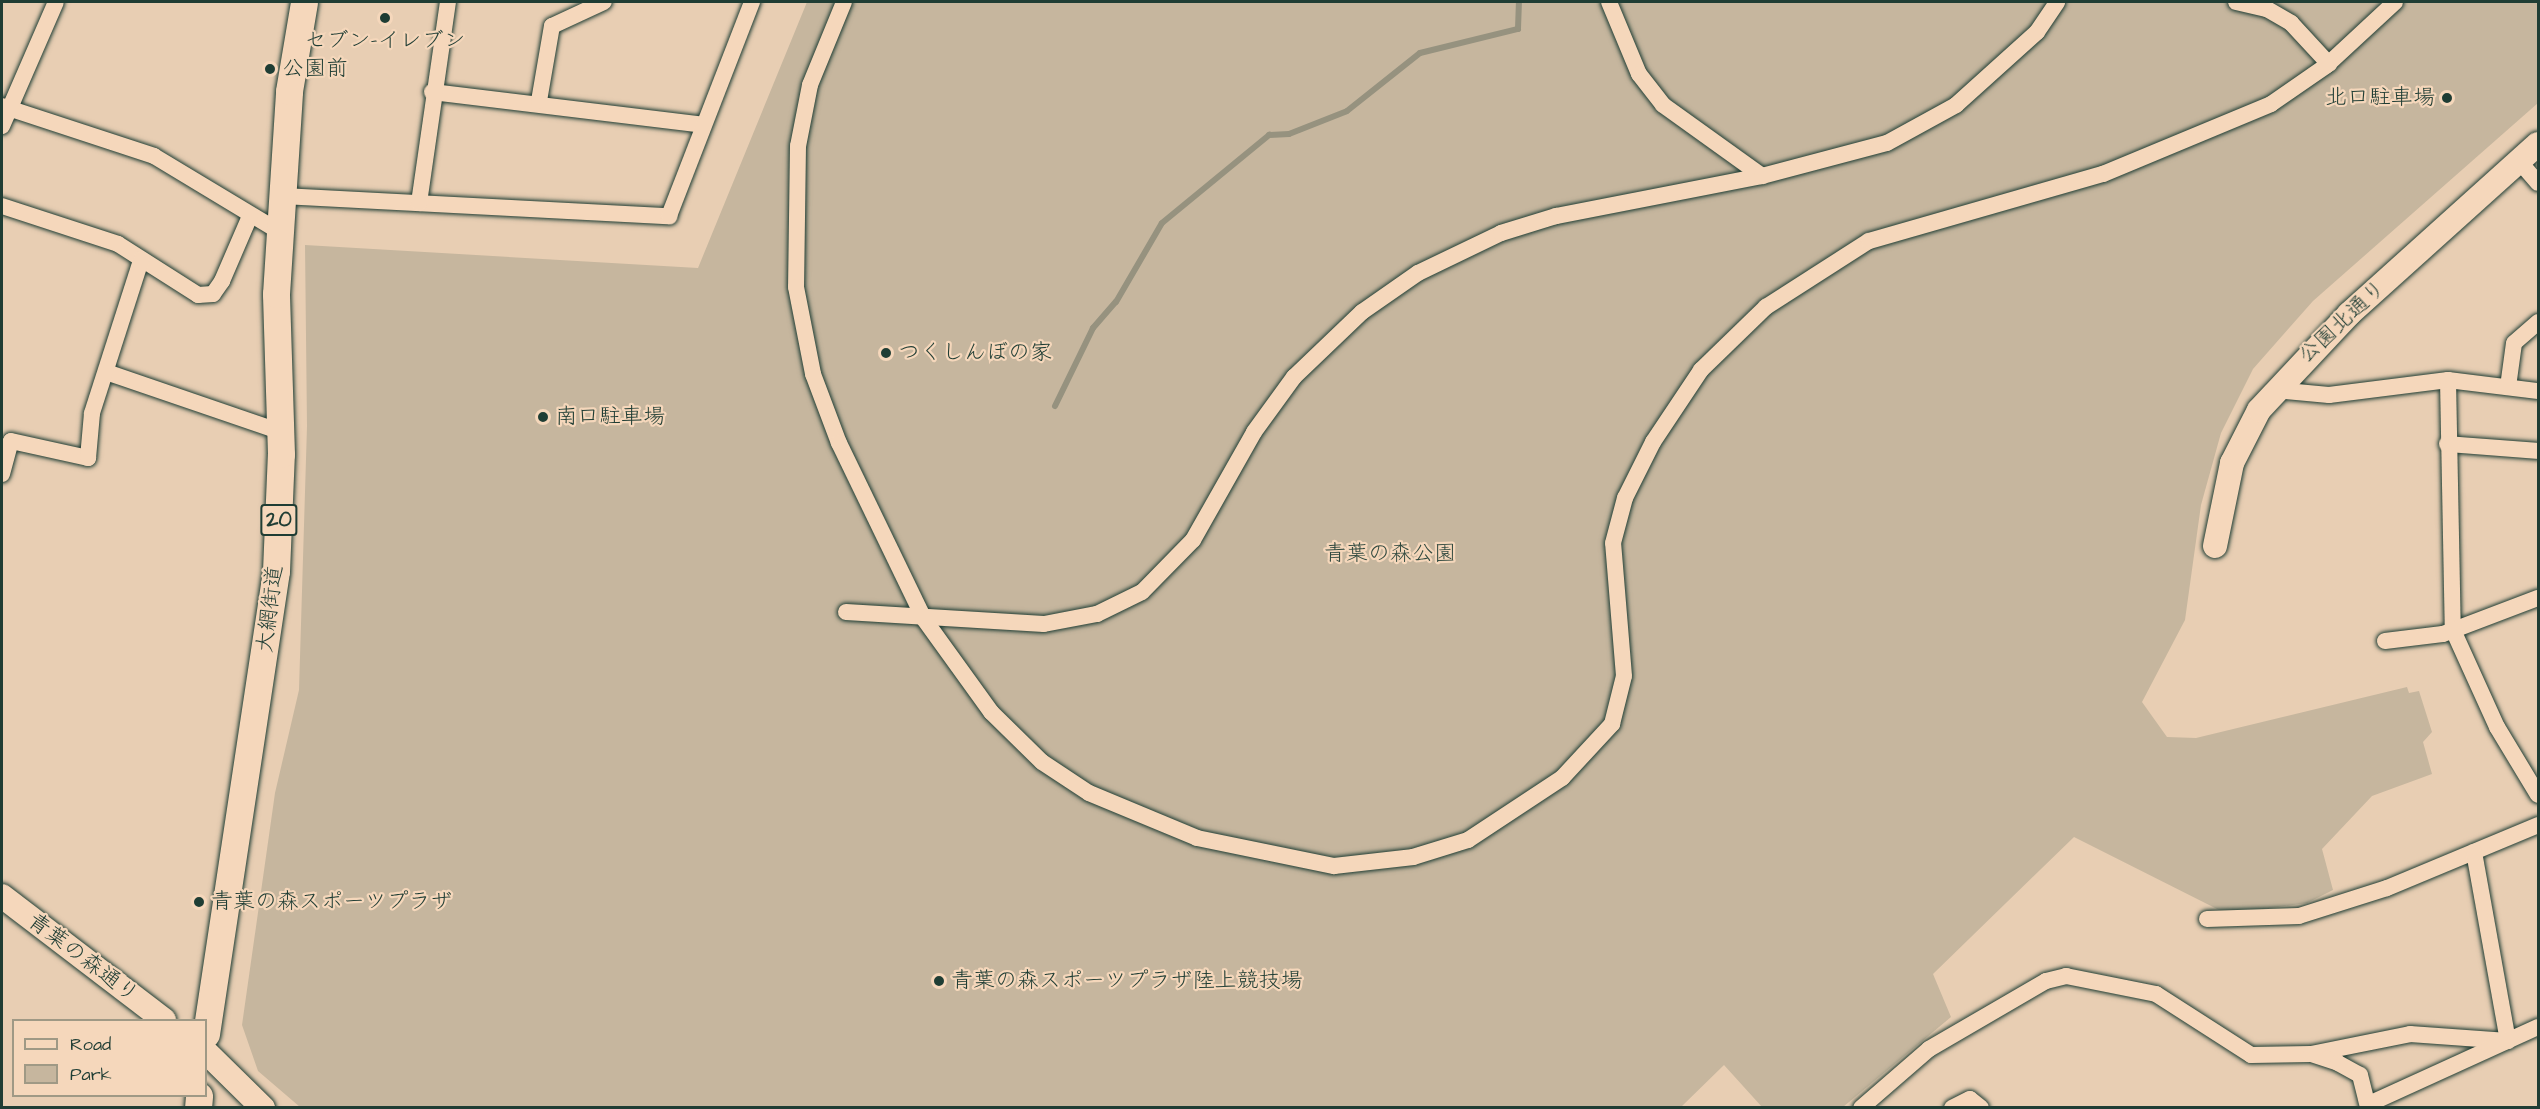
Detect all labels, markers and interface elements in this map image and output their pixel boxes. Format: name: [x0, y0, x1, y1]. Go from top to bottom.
marker: セブン-イレブン: [378, 11, 392, 25]
place label: セブン-イレブン: [305, 28, 465, 54]
place label: 公園前: [282, 56, 348, 82]
marker: 公園前: [263, 62, 277, 76]
place label: 北口駐車場: [2325, 85, 2435, 111]
marker: 北口駐車場: [2440, 91, 2454, 105]
street label: 公園北通り: [2293, 275, 2391, 369]
place label: つくしんぼの家: [898, 340, 1052, 366]
marker: つくしんぼの家: [879, 346, 893, 360]
place label: 南口駐車場: [555, 404, 665, 430]
marker: 南口駐車場: [536, 410, 550, 424]
road number: 20: [260, 502, 298, 538]
park label: 青葉の森公園: [1324, 541, 1456, 567]
street label: 大網街道: [252, 564, 288, 654]
place label: 青葉の森スポーツプラザ: [211, 889, 453, 915]
marker: 青葉の森スポーツプラザ: [192, 895, 206, 909]
street label: 青葉の森通り: [22, 908, 144, 1008]
place label: 青葉の森スポーツプラザ陸上競技場: [951, 968, 1303, 994]
marker: 青葉の森スポーツプラザ陸上競技場: [932, 974, 946, 988]
legend: [12, 1019, 207, 1097]
text: Road: [70, 1032, 111, 1057]
text: Park: [70, 1062, 112, 1087]

